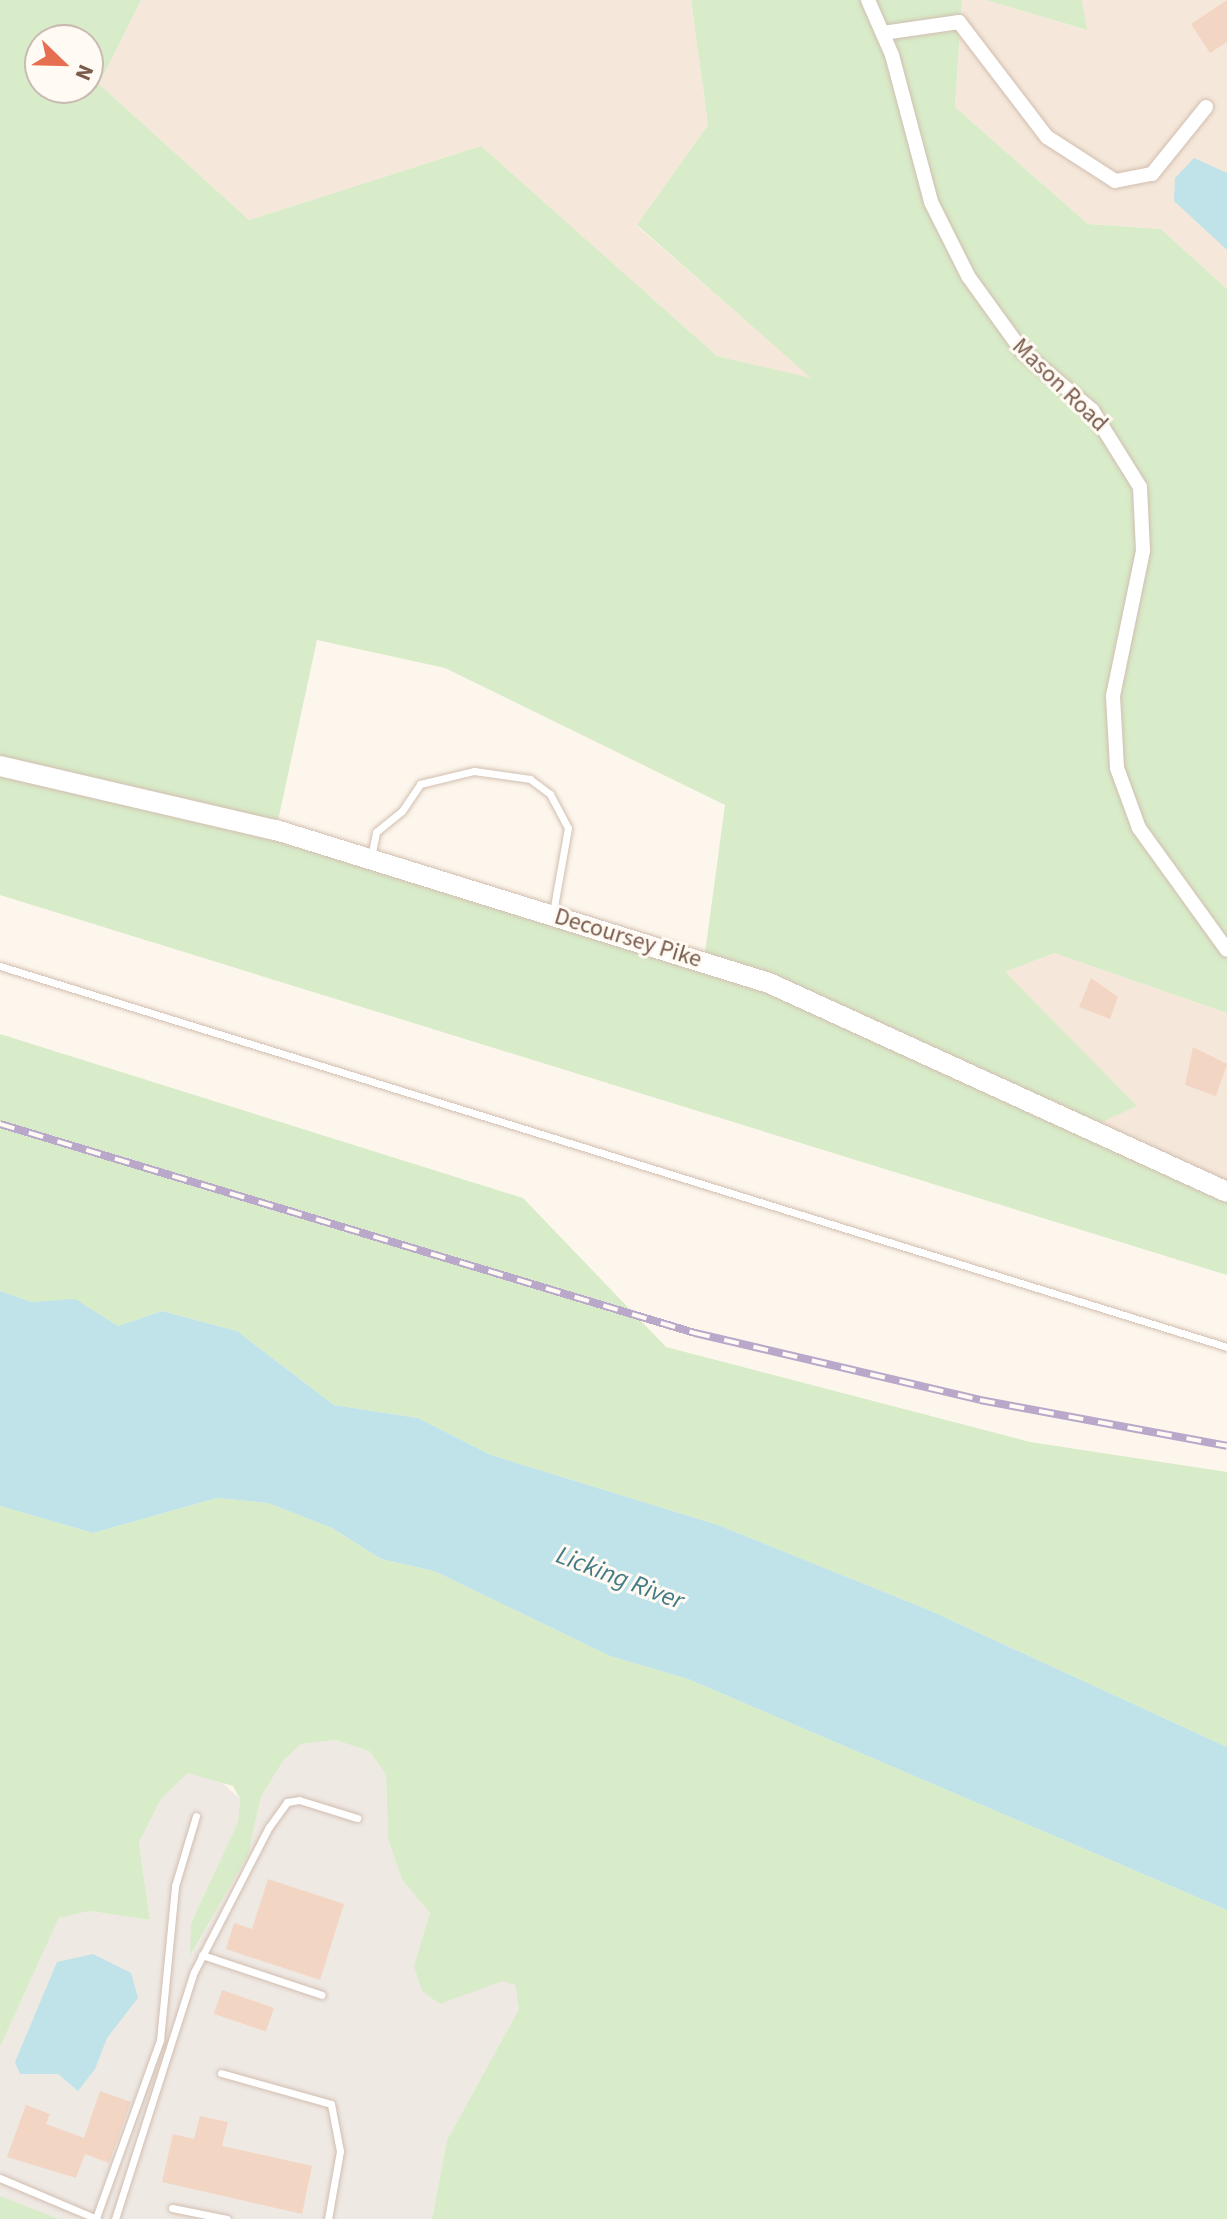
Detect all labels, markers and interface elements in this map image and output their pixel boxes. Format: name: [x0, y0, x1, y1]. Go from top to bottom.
north arrow: [24, 24, 104, 104]
text: N: [67, 60, 102, 86]
street label: Mason Road: [1006, 332, 1114, 438]
street label: Decoursey Pike: [551, 902, 705, 974]
water label: Licking River: [552, 1539, 688, 1617]

